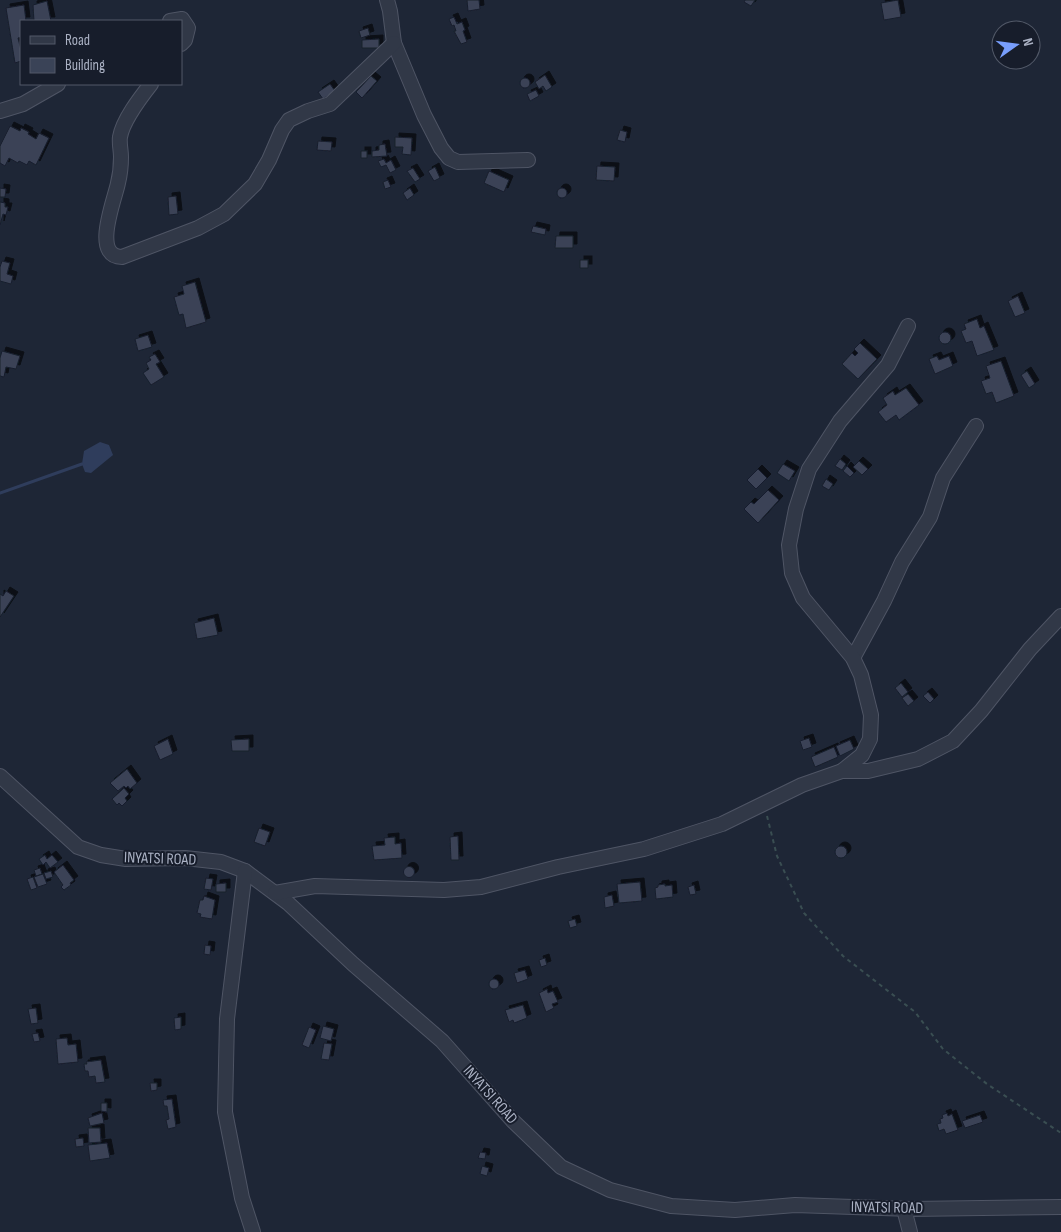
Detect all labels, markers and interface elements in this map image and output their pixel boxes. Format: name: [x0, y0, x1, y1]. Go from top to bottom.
legend: [20, 20, 182, 85]
north arrow: [991, 20, 1041, 70]
text: Road: [65, 31, 90, 50]
text: N: [1019, 36, 1037, 48]
text: Building: [65, 56, 105, 75]
street label: INYATSI ROAD: [123, 848, 197, 870]
street label: INYATSI ROAD: [459, 1062, 521, 1128]
street label: INYATSI ROAD: [851, 1198, 923, 1218]

